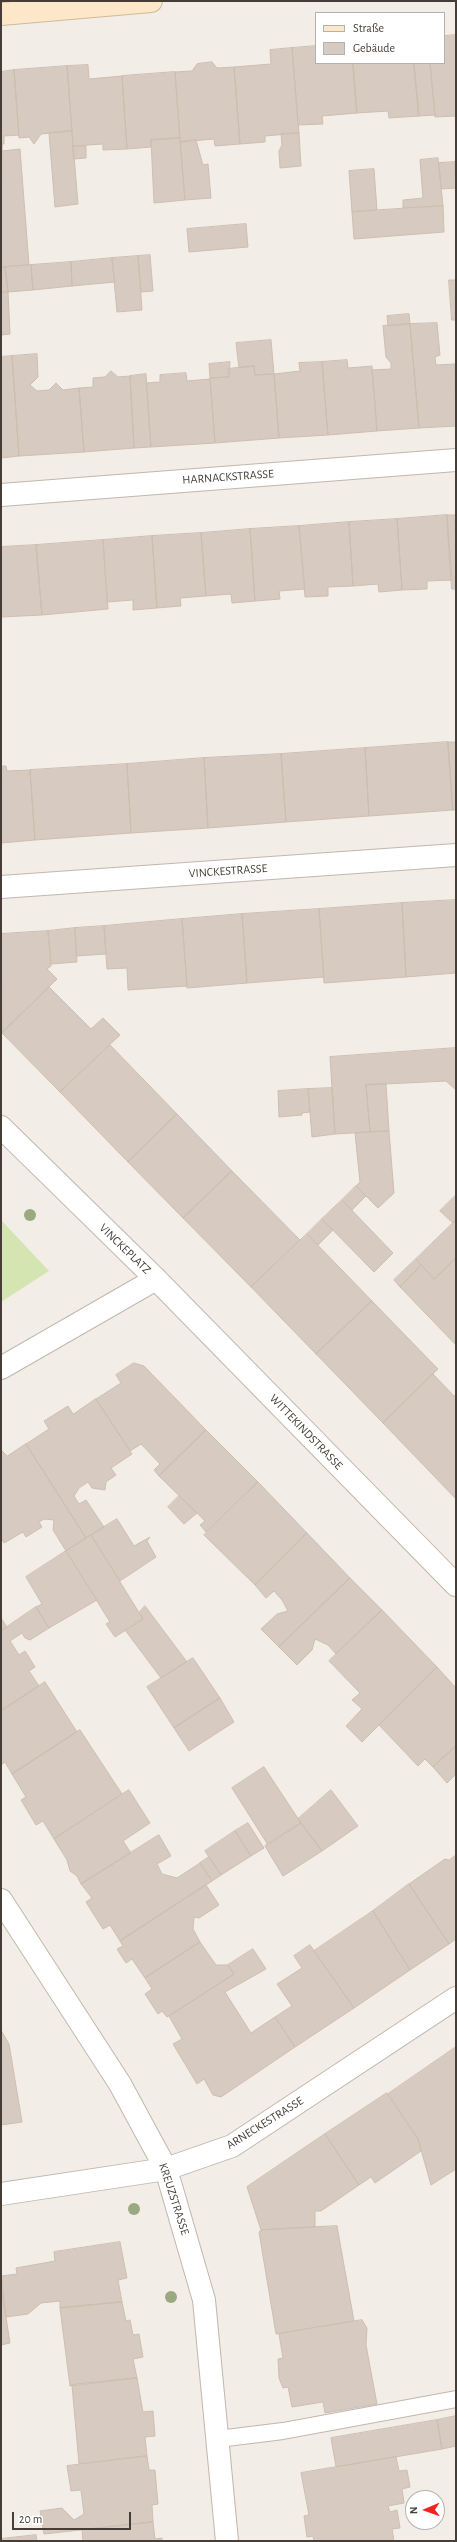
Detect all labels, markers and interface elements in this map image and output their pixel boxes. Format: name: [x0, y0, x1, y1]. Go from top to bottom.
legend: [315, 12, 445, 64]
text: Straße: [353, 22, 384, 34]
text: Gebäude: [353, 42, 395, 54]
street label: HARNACKSTRASSE: [182, 467, 274, 487]
street label: VINCKESTRASSE: [188, 861, 268, 881]
street label: VINCKEPLATZ: [96, 1221, 154, 1277]
street label: WITTEKINDSTRASSE: [266, 1391, 346, 1473]
street label: ARNECKESTRASSE: [224, 2094, 306, 2152]
street label: KREUZSTRASSE: [156, 2161, 192, 2237]
north arrow: [405, 2490, 445, 2530]
scale bar: [14, 2504, 133, 2530]
text: N: [408, 2506, 419, 2514]
text: 20 m: [19, 2513, 42, 2525]

